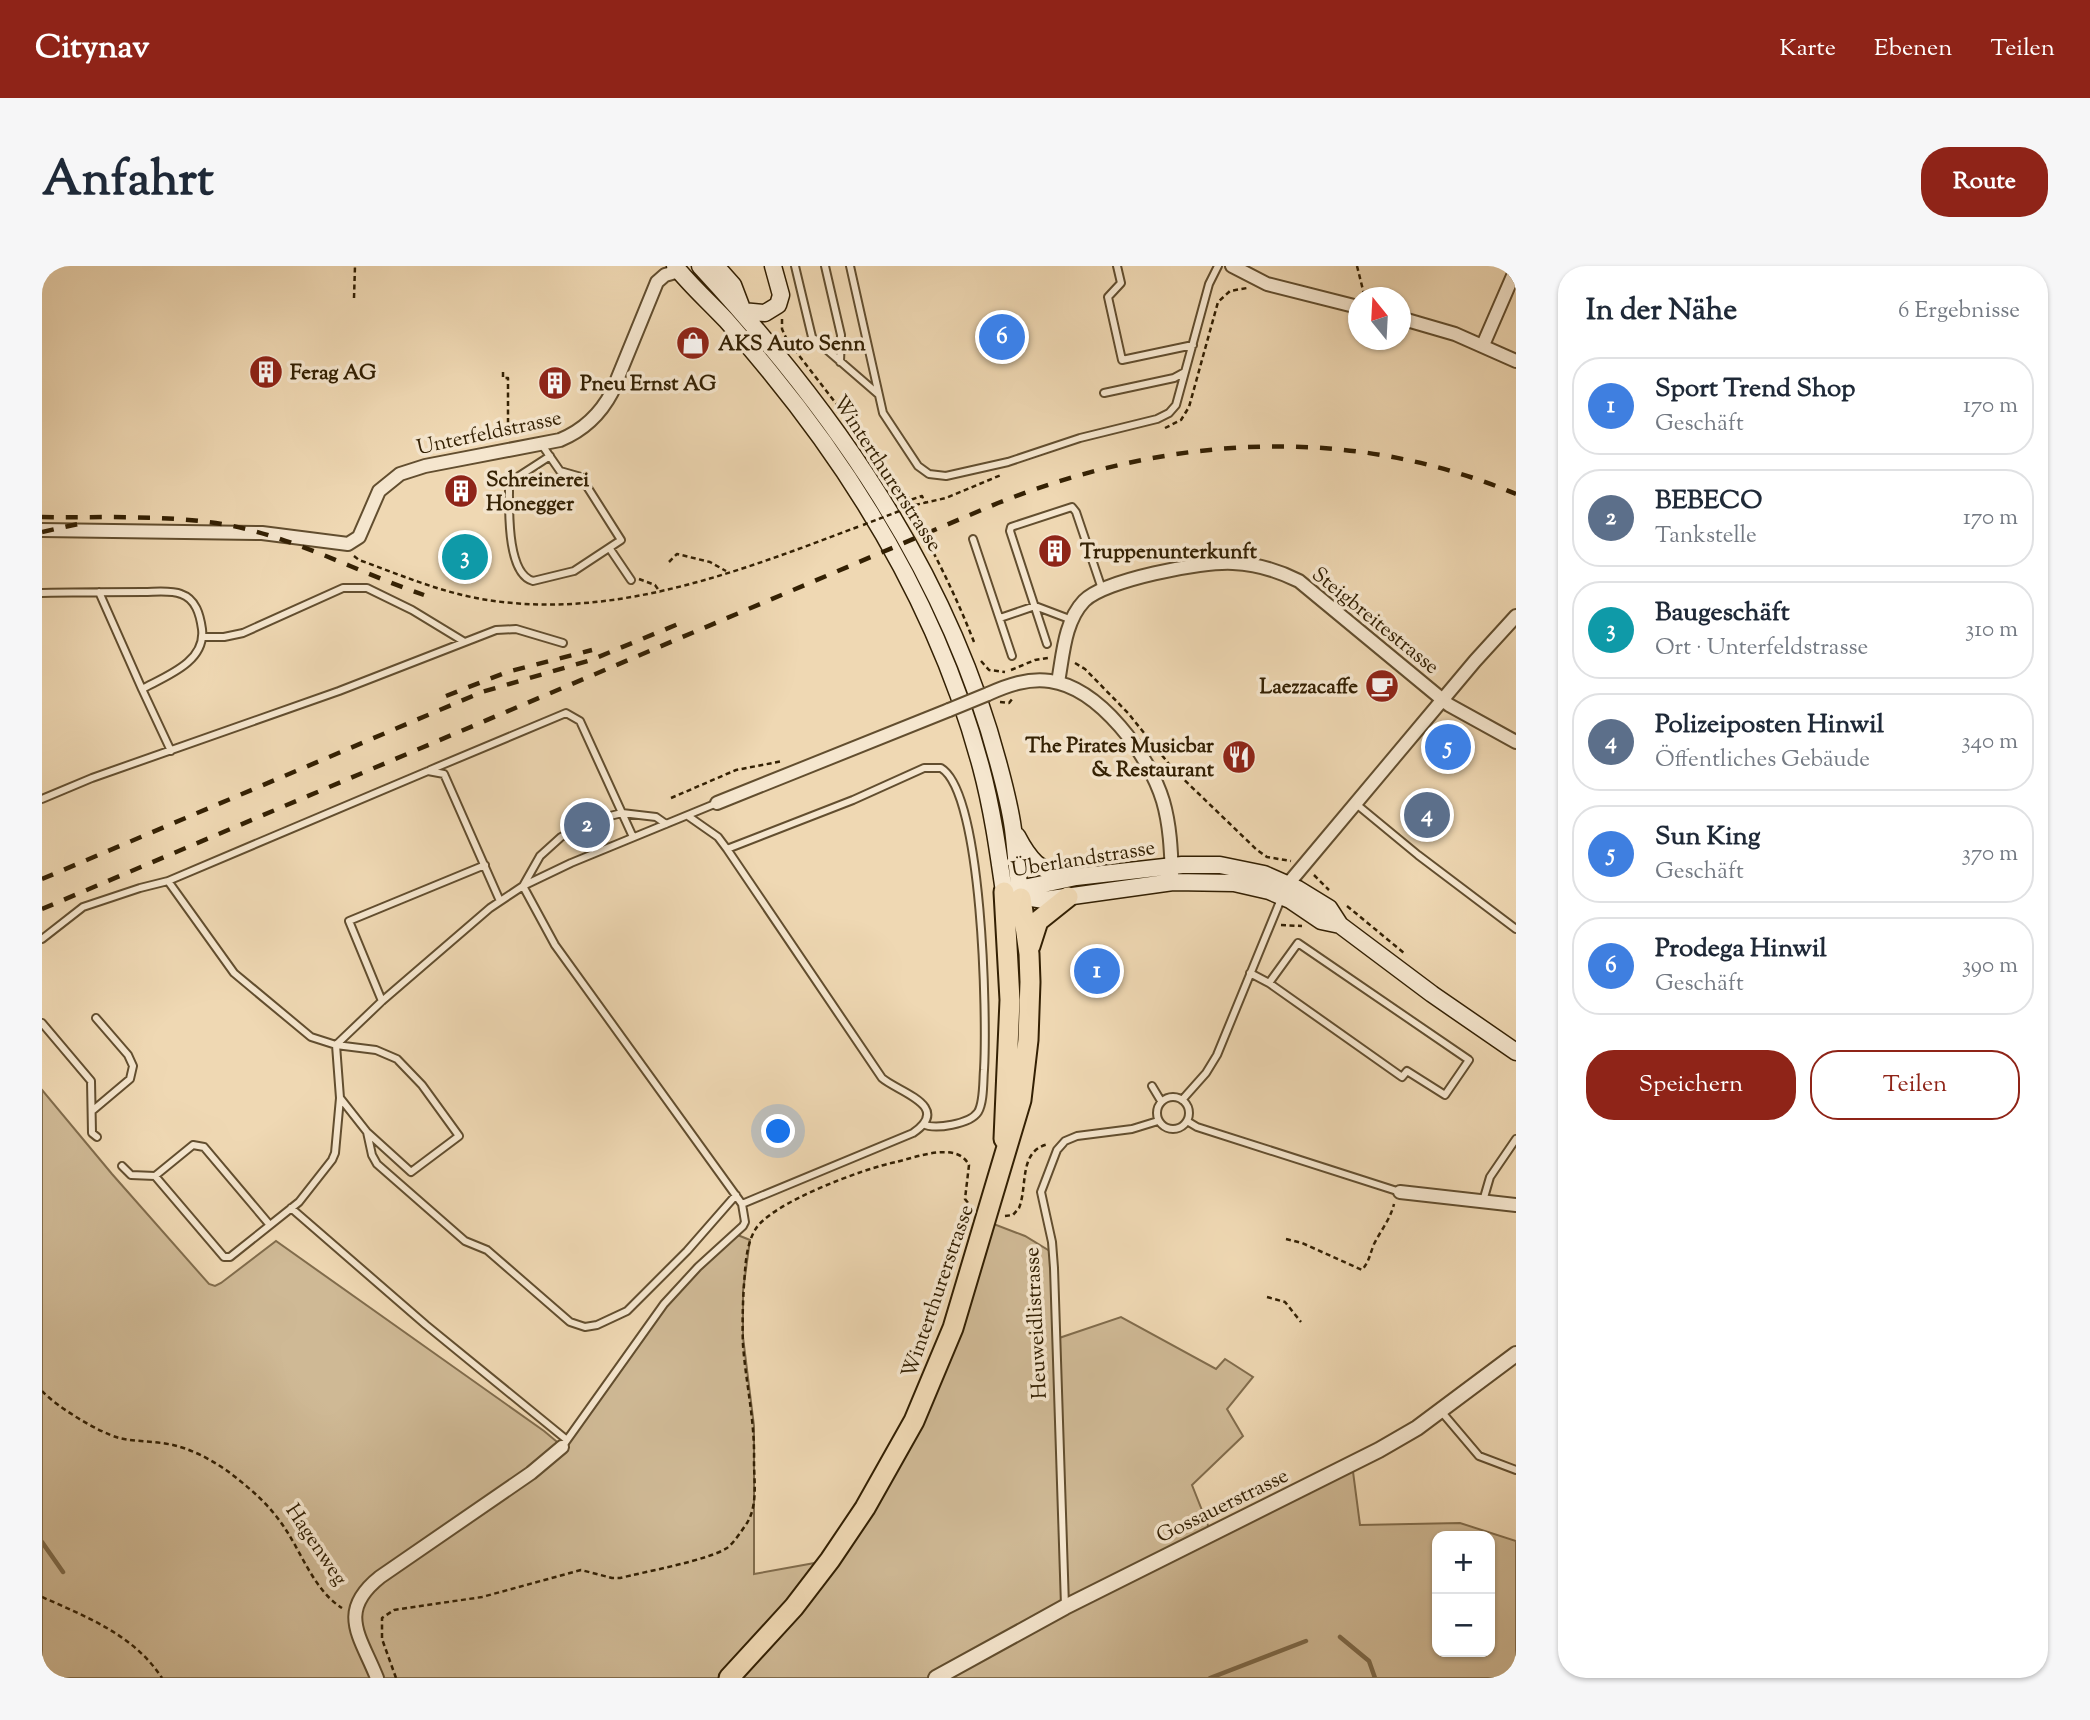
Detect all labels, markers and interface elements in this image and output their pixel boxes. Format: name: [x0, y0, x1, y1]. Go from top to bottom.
text: Citynav: [35, 25, 150, 73]
text: Karte: [1779, 32, 1836, 66]
text: Ebenen: [1874, 32, 1952, 66]
text: Teilen: [1990, 32, 2055, 66]
text: Anfahrt: [42, 147, 214, 217]
button: Route: [1921, 147, 2048, 217]
north arrow: [1348, 287, 1411, 350]
text: In der Nähe: [1586, 290, 1737, 333]
text: 6 Ergebnisse: [1898, 295, 2020, 328]
pin: 6: [979, 311, 1025, 363]
shop icon: AKS Auto Senn: [674, 324, 712, 362]
place label: AKS Auto Senn: [718, 330, 866, 360]
building icon: Ferag AG: [247, 353, 285, 391]
place label: Ferag AG: [290, 359, 376, 389]
building icon: Pneu Ernst AG: [536, 364, 574, 402]
place label: Pneu Ernst AG: [580, 370, 716, 400]
text: Sport Trend Shop: [1655, 371, 1855, 408]
street label: Winterthurerstrasse: [824, 390, 948, 558]
text: 1: [1607, 390, 1615, 423]
text: 170 m: [1963, 390, 2018, 423]
street label: Unterfeldstrasse: [414, 404, 565, 464]
text: Geschäft: [1655, 408, 1744, 441]
place label: Schreinerei Honegger: [486, 466, 589, 520]
building icon: Schreinerei Honegger: [442, 472, 480, 510]
text: BEBECO: [1655, 483, 1762, 520]
text: 2: [1606, 502, 1616, 535]
text: 170 m: [1963, 502, 2018, 535]
text: Tankstelle: [1655, 520, 1757, 553]
pin: 3: [442, 531, 488, 583]
building icon: Truppenunterkunft: [1036, 532, 1074, 570]
place label: Truppenunterkunft: [1080, 538, 1258, 568]
street label: Steigbreitestrasse: [1304, 561, 1445, 683]
text: Baugeschäft: [1655, 595, 1790, 632]
text: 3: [1606, 614, 1616, 647]
text: 310 m: [1965, 614, 2018, 647]
text: Ort · Unterfeldstrasse: [1655, 632, 1868, 665]
cafe icon: Laezzacaffe: [1363, 667, 1401, 705]
place label: Laezzacaffe: [1260, 673, 1358, 703]
text: Polizeiposten Hinwil: [1655, 707, 1884, 744]
pin: 5: [1425, 721, 1471, 773]
text: 4: [1605, 726, 1617, 759]
text: 340 m: [1961, 726, 2018, 759]
place label: The Pirates Musicbar & Restaurant: [1025, 732, 1215, 786]
restaurant icon: The Pirates Musicbar & Restaurant: [1220, 738, 1258, 776]
text: Öffentliches Gebäude: [1655, 744, 1870, 777]
pin: 4: [1404, 789, 1450, 841]
pin: 2: [564, 799, 610, 851]
text: Sun King: [1655, 819, 1760, 856]
street label: Überlandstrasse: [1009, 834, 1157, 886]
text: 5: [1607, 838, 1615, 871]
text: 370 m: [1962, 838, 2018, 871]
text: Geschäft: [1655, 856, 1744, 889]
text: Prodega Hinwil: [1655, 931, 1827, 968]
pin: 1: [1074, 945, 1120, 997]
text: 6: [1605, 950, 1617, 983]
text: 390 m: [1962, 950, 2018, 983]
text: Geschäft: [1655, 968, 1744, 1001]
button: Speichern: [1586, 1050, 1796, 1120]
button: Teilen: [1810, 1050, 2020, 1120]
your location: [761, 1114, 795, 1148]
street label: Winterthurerstrasse: [895, 1201, 983, 1382]
street label: Heuweidlistrasse: [1018, 1246, 1056, 1400]
street label: Gossauerstrasse: [1152, 1462, 1294, 1552]
street label: Hagenweg: [277, 1498, 354, 1592]
map controls: [1432, 1531, 1495, 1657]
button: +: [1432, 1531, 1495, 1594]
button: −: [1432, 1594, 1495, 1657]

